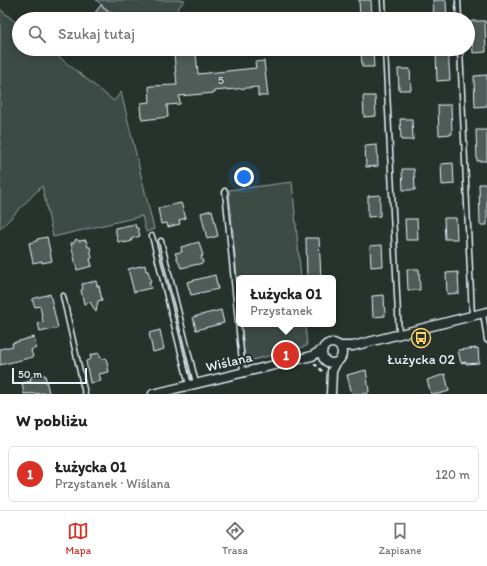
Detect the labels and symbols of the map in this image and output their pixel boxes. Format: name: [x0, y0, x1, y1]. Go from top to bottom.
house number: 5: [218, 73, 224, 87]
your location: [234, 167, 254, 187]
bus stop icon: Łużycka 02: [410, 327, 432, 349]
pin: 1: [273, 340, 299, 370]
street label: Wiślana: [204, 348, 255, 376]
place label: Łużycka 02: [387, 351, 455, 368]
scale bar: [12, 366, 87, 385]

